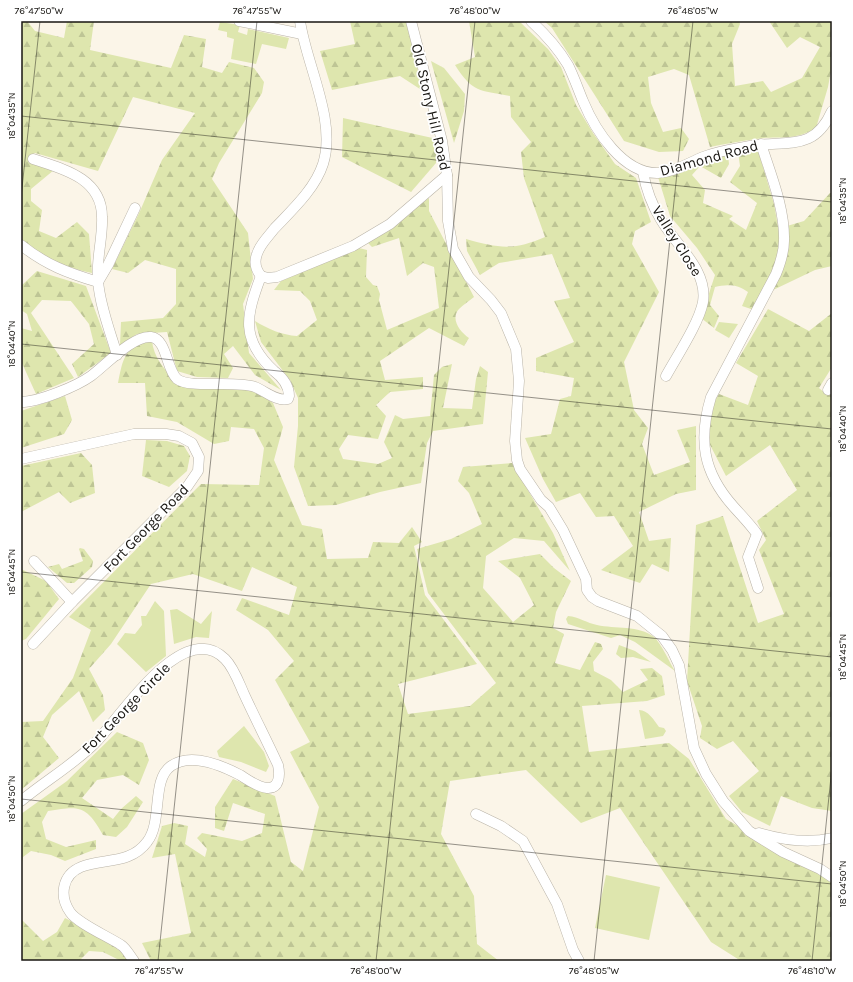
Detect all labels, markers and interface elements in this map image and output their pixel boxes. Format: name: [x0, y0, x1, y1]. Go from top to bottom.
text: 76°47'50"W: [14, 5, 64, 17]
text: 76°47'55"W: [233, 5, 281, 17]
text: 76°48'00"W: [450, 5, 500, 17]
text: 76°48'05"W: [668, 5, 718, 17]
street label: Old Stony Hill Road: [408, 42, 454, 172]
text: 18°04'35"N: [6, 92, 18, 140]
street label: Diamond Road: [658, 136, 760, 180]
text: 18°04'35"N: [837, 177, 849, 225]
street label: Valley Close: [648, 202, 706, 280]
text: 18°04'40"N: [6, 320, 18, 368]
text: 18°04'40"N: [837, 405, 849, 453]
street label: Fort George Road: [99, 480, 193, 576]
text: 18°04'45"N: [6, 549, 18, 595]
text: 18°04'45"N: [837, 634, 849, 680]
street label: Fort George Circle: [78, 659, 174, 757]
text: 18°04'50"N: [6, 775, 18, 823]
text: 18°04'50"N: [837, 860, 849, 908]
text: 76°47'55"W: [135, 965, 183, 977]
text: 76°48'00"W: [351, 965, 401, 977]
text: 76°48'05"W: [569, 965, 619, 977]
text: 76°48'10"W: [788, 965, 836, 977]

